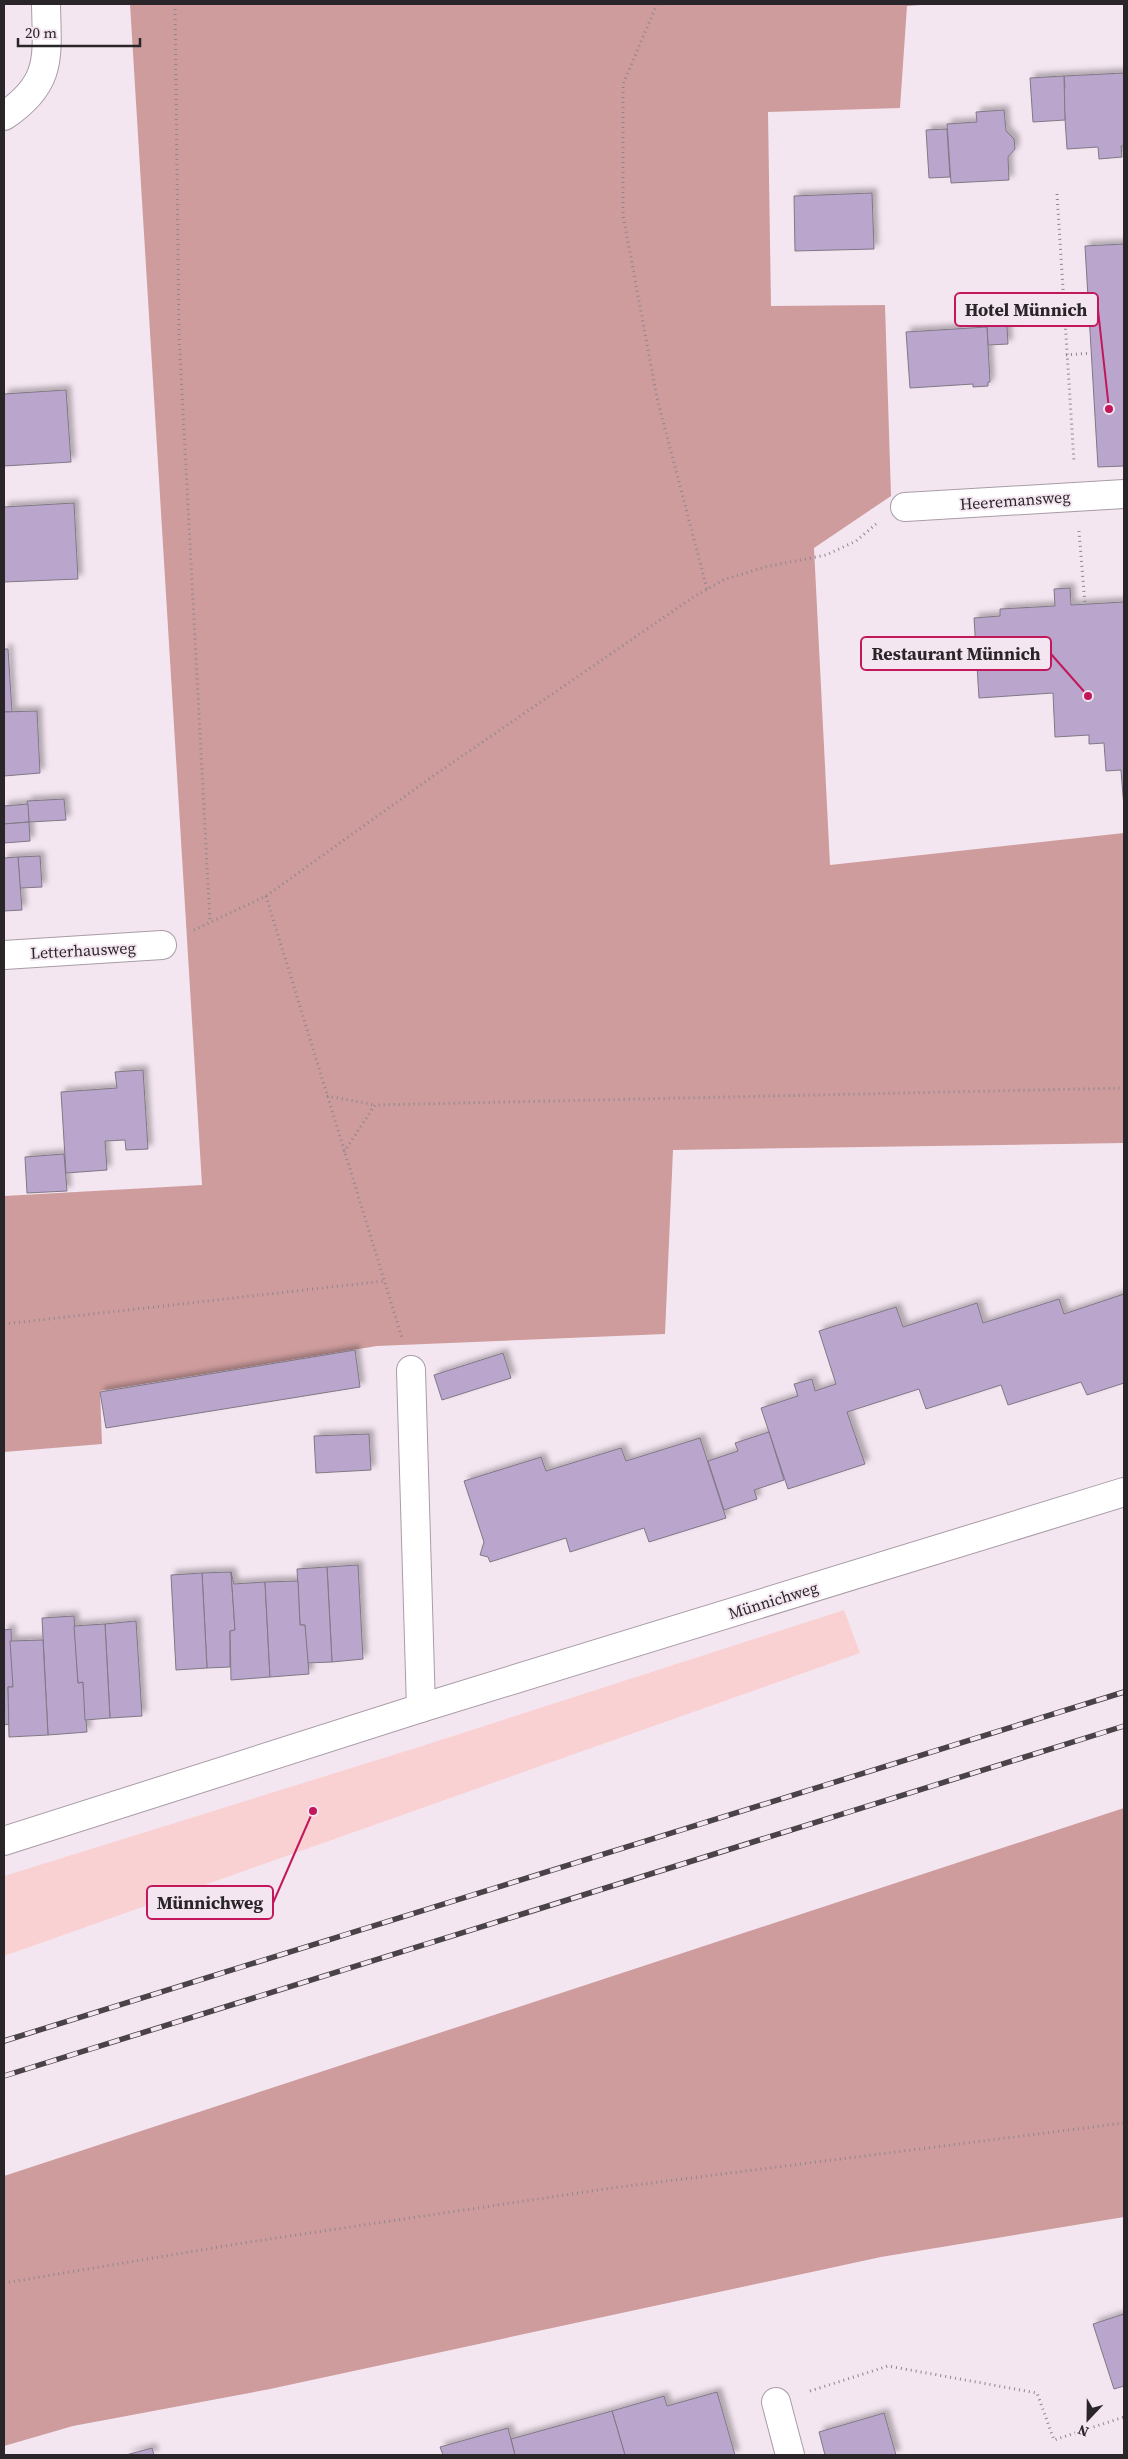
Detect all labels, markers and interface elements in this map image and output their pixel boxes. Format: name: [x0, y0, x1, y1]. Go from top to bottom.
scale bar: [18, 15, 140, 47]
text: 20 m: [25, 22, 57, 43]
callout: Hotel Münnich: [955, 293, 1098, 326]
text: Hotel Münnich: [965, 297, 1087, 322]
street label: Heeremansweg: [959, 485, 1071, 515]
callout: Restaurant Münnich: [861, 637, 1051, 670]
text: Restaurant Münnich: [871, 641, 1041, 666]
street label: Letterhausweg: [30, 936, 136, 964]
street label: Münnichweg: [725, 1576, 821, 1624]
callout: Münnichweg: [147, 1886, 273, 1919]
text: Münnichweg: [157, 1890, 263, 1915]
north arrow: [1063, 2394, 1113, 2444]
text: N: [1075, 2420, 1092, 2442]

